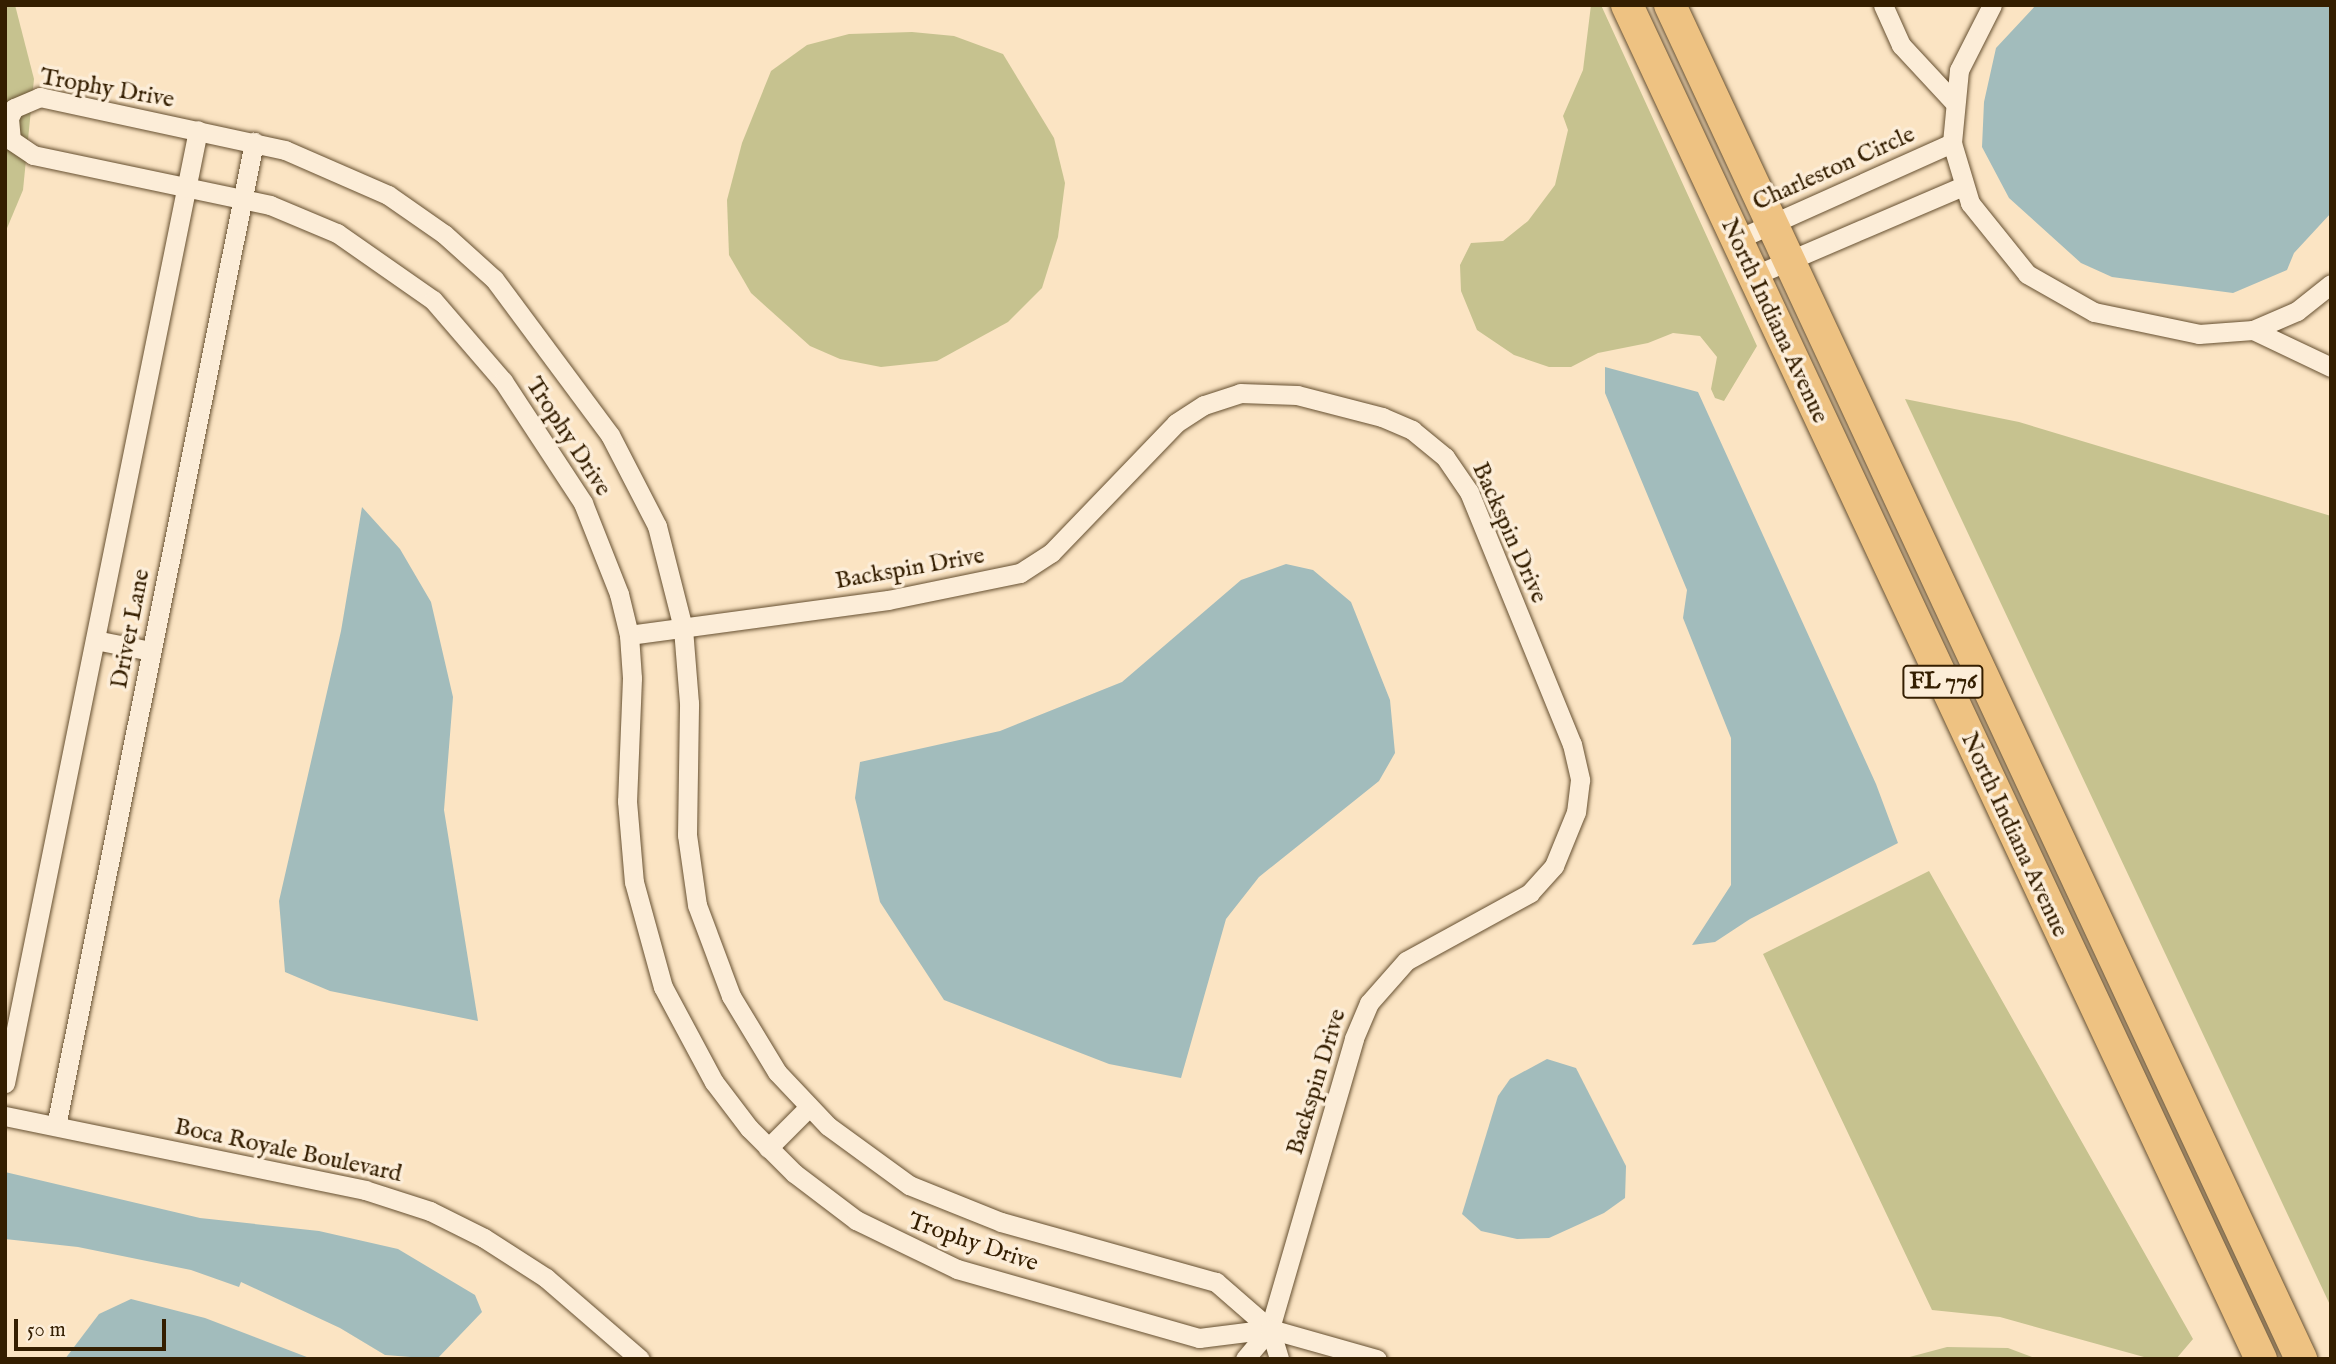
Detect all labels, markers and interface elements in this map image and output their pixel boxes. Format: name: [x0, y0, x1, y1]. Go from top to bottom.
street label: Trophy Drive: [38, 63, 176, 115]
street label: Charleston Circle: [1749, 120, 1919, 218]
street label: North Indiana Avenue: [1714, 214, 1834, 428]
street label: Trophy Drive: [519, 372, 617, 502]
street label: Backspin Drive: [1465, 458, 1553, 608]
street label: Backspin Drive: [833, 542, 987, 596]
street label: Driver Lane: [105, 567, 157, 691]
road number: FL 776: [1901, 662, 1985, 702]
street label: North Indiana Avenue: [1954, 728, 2074, 942]
street label: Backspin Drive: [1281, 1006, 1353, 1158]
street label: Boca Royale Boulevard: [172, 1113, 404, 1189]
street label: Trophy Drive: [904, 1207, 1042, 1279]
scale bar: [18, 1304, 170, 1348]
text: 50 m: [27, 1317, 66, 1344]

